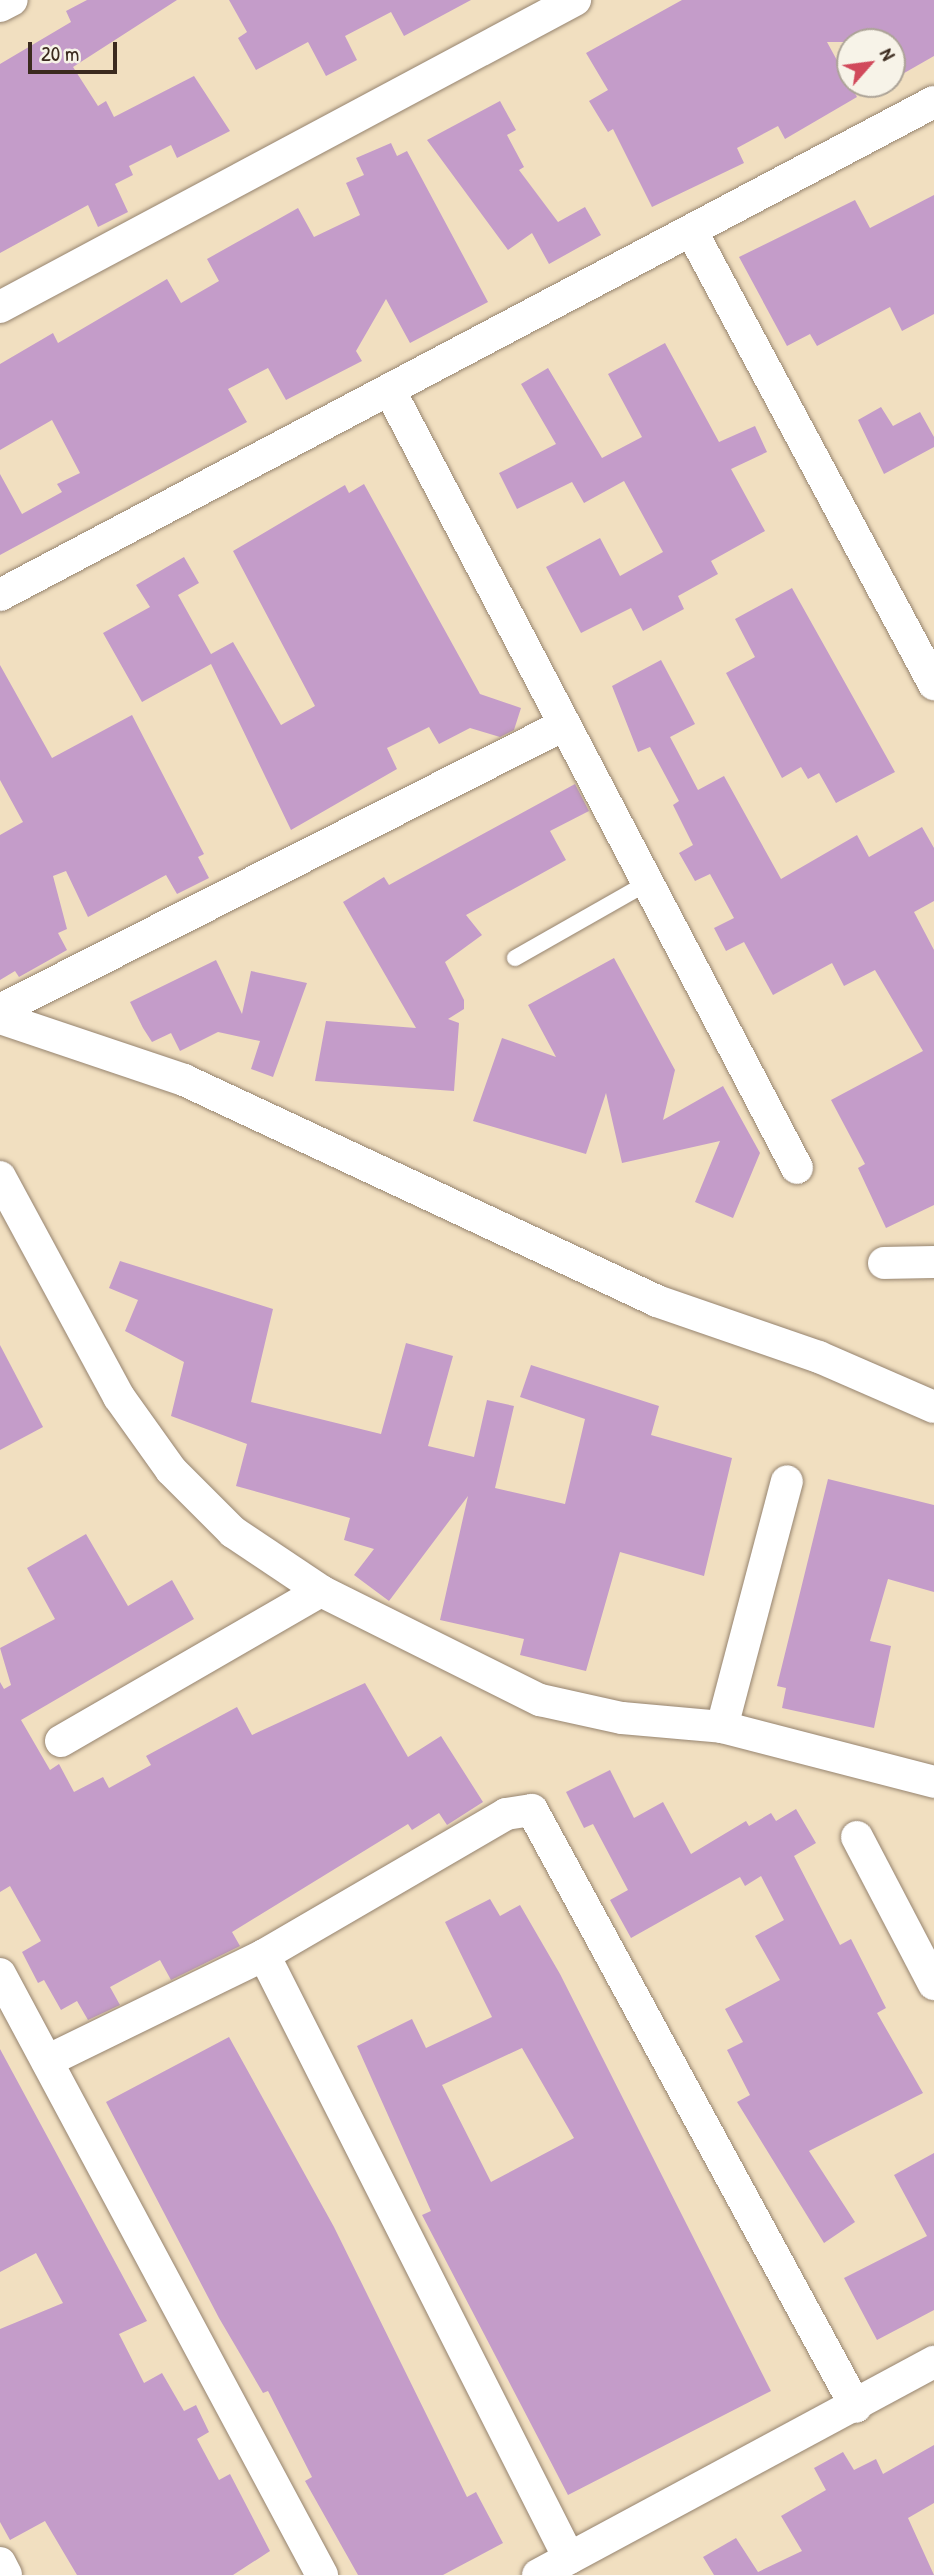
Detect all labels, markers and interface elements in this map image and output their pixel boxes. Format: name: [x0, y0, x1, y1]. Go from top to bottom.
scale bar: [32, 28, 121, 72]
north arrow: [836, 28, 906, 98]
text: 20 m: [41, 39, 79, 68]
text: N: [874, 44, 902, 65]

